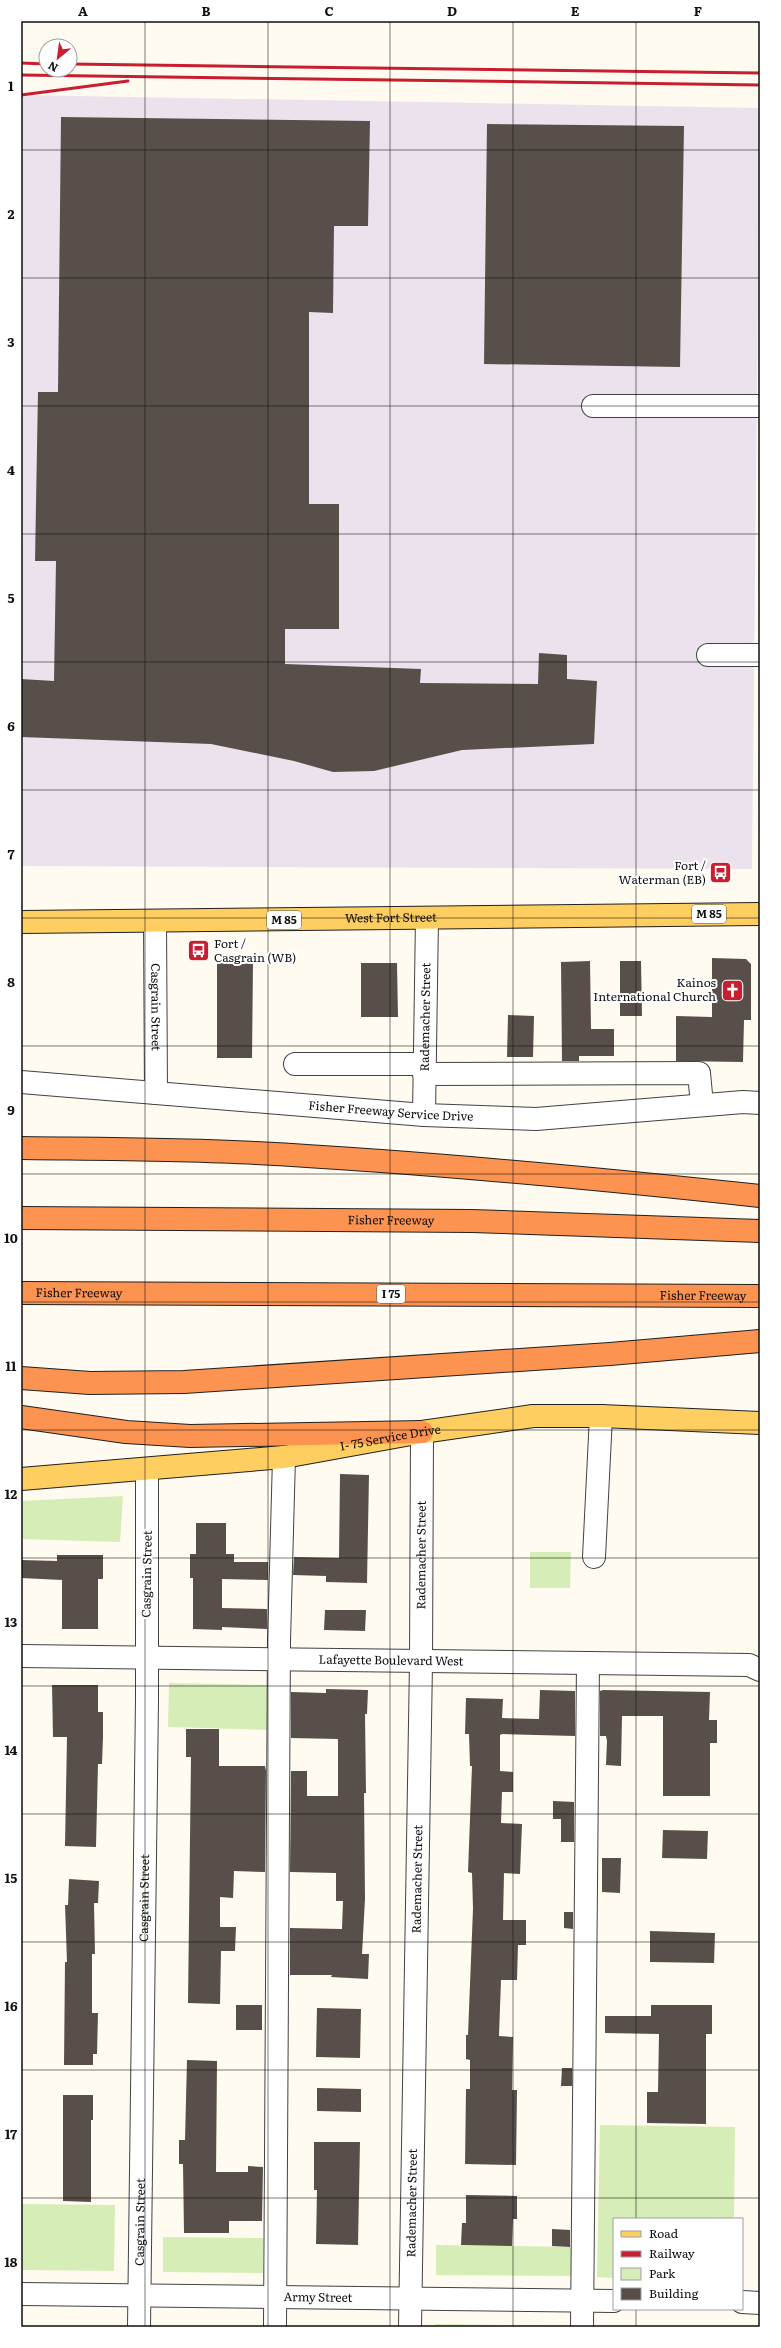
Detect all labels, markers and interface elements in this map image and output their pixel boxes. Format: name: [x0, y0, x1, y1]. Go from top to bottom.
text: A: [78, 1, 88, 20]
text: B: [202, 1, 211, 20]
text: C: [324, 1, 334, 20]
text: D: [447, 1, 457, 20]
text: E: [571, 1, 580, 20]
text: F: [694, 1, 702, 20]
north arrow: [38, 38, 78, 78]
text: N: [45, 58, 61, 77]
text: 1: [8, 76, 14, 95]
text: 2: [8, 204, 15, 223]
text: 3: [7, 332, 15, 351]
text: 4: [7, 460, 15, 479]
text: 5: [7, 588, 15, 607]
text: 6: [7, 716, 15, 735]
text: 7: [7, 844, 15, 863]
place label: Fort / Waterman (EB): [619, 856, 706, 888]
bus stop icon: Fort / Waterman (EB): [708, 860, 734, 886]
road number: M 85: [692, 905, 726, 923]
street label: West Fort Street: [345, 907, 437, 926]
road number: M 85: [267, 911, 301, 929]
place label: Fort / Casgrain (WB): [214, 934, 296, 966]
bus stop icon: Fort / Casgrain (WB): [186, 938, 212, 964]
street label: Rademacher Street: [415, 962, 434, 1071]
street label: Casgrain Street: [147, 963, 166, 1051]
text: 8: [7, 972, 15, 991]
place label: Kainos International Church: [593, 973, 717, 1005]
church icon: Kainos International Church: [719, 977, 745, 1003]
street label: Fisher Freeway Service Drive: [308, 1096, 474, 1125]
text: 9: [7, 1100, 15, 1119]
street label: Fisher Freeway: [348, 1210, 435, 1229]
text: 10: [4, 1228, 18, 1247]
street label: Fisher Freeway: [36, 1283, 123, 1301]
road number: I 75: [377, 1285, 405, 1303]
street label: Fisher Freeway: [660, 1286, 747, 1304]
text: 11: [6, 1356, 17, 1375]
street label: I- 75 Service Drive: [338, 1419, 442, 1455]
text: 12: [5, 1484, 17, 1503]
street label: Rademacher Street: [411, 1501, 430, 1609]
street label: Casgrain Street: [136, 1530, 156, 1618]
text: 13: [5, 1612, 17, 1631]
street label: Lafayette Boulevard West: [318, 1650, 464, 1669]
text: 14: [5, 1740, 18, 1759]
street label: Rademacher Street: [407, 1824, 426, 1934]
street label: Casgrain Street: [134, 1854, 153, 1942]
text: 15: [5, 1868, 17, 1887]
text: 16: [5, 1996, 18, 2015]
text: 17: [5, 2124, 17, 2143]
street label: Rademacher Street: [401, 2148, 421, 2257]
street label: Casgrain Street: [130, 2178, 149, 2266]
legend: [613, 2218, 743, 2310]
text: Road: [649, 2224, 679, 2242]
text: Railway: [649, 2244, 695, 2262]
text: 18: [4, 2252, 18, 2271]
text: Park: [649, 2264, 676, 2282]
text: Building: [649, 2284, 699, 2302]
street label: Army Street: [283, 2287, 353, 2306]

